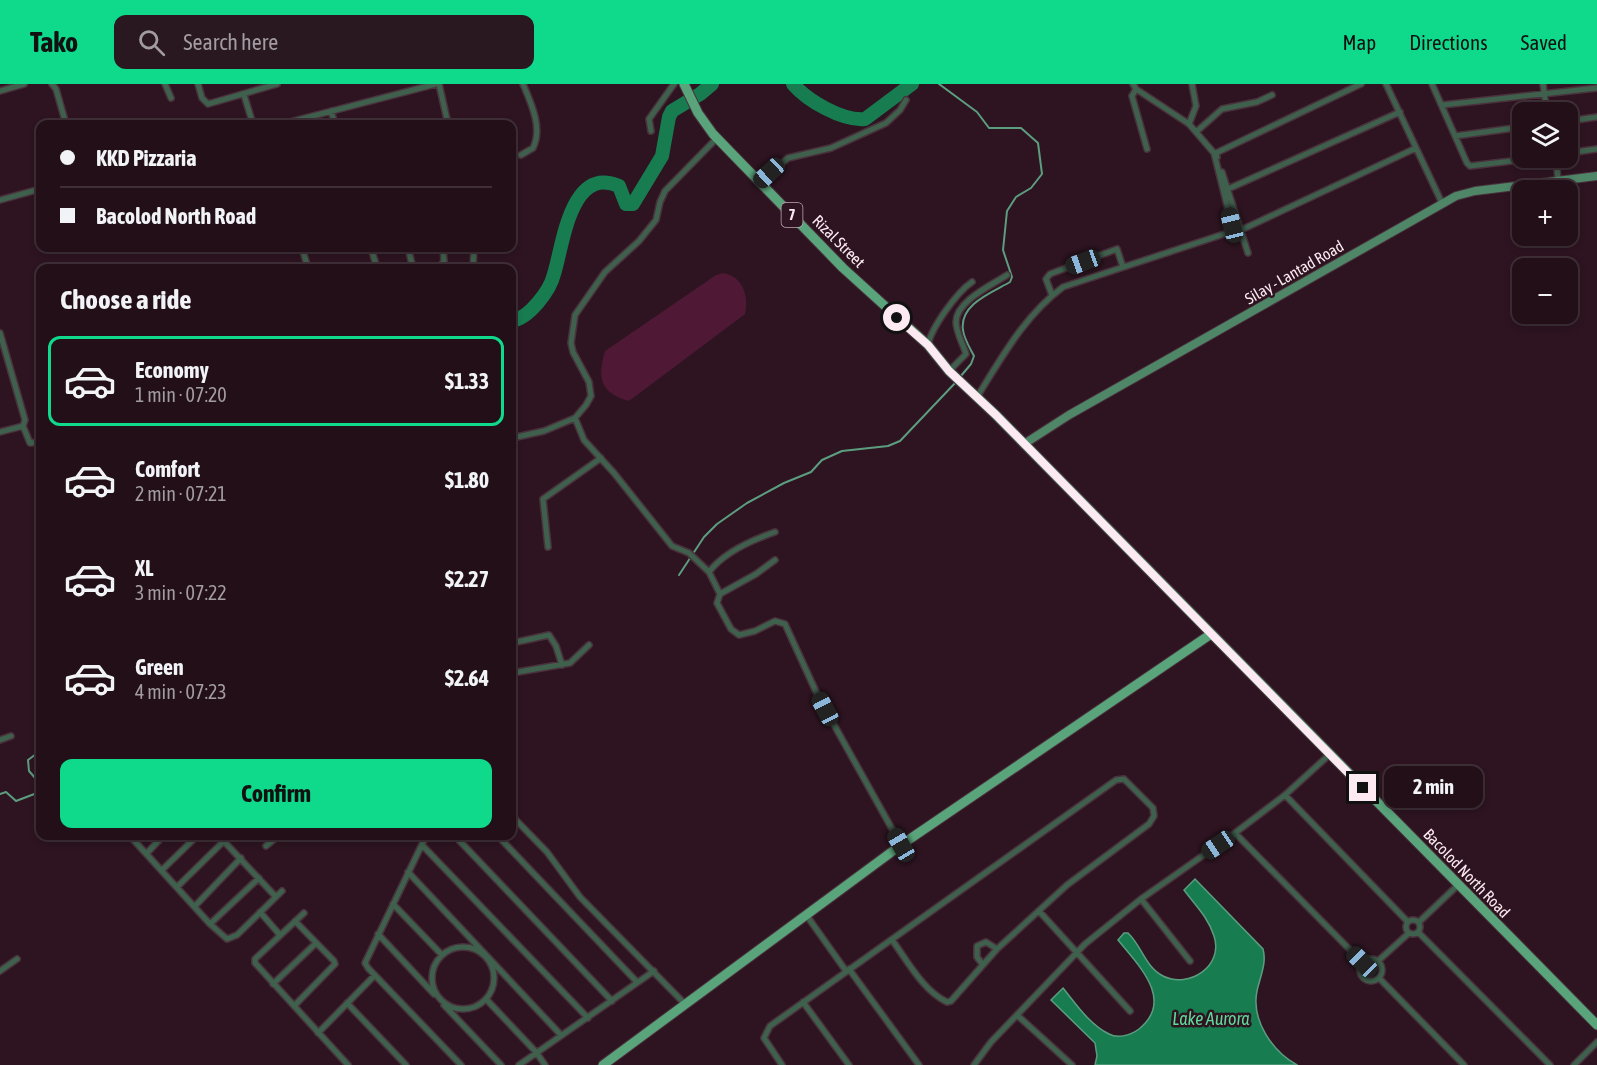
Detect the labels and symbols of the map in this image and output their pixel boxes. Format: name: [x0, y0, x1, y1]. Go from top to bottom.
car: [750, 154, 788, 192]
road number: 7: [782, 203, 802, 227]
car: [1219, 205, 1245, 245]
street label: Rizal Street: [809, 211, 869, 271]
street label: Silay - Lantad Road: [1242, 236, 1347, 308]
car: [1063, 247, 1103, 277]
route start: [883, 304, 910, 331]
car: [809, 689, 841, 729]
callout: 2 min: [1384, 767, 1483, 809]
route end: [1349, 774, 1376, 801]
car: [884, 825, 918, 865]
street label: Bacolod North Road: [1420, 825, 1514, 921]
car: [1198, 827, 1238, 863]
car: [1343, 943, 1381, 981]
water label: Lake Aurora: [1172, 1008, 1250, 1029]

